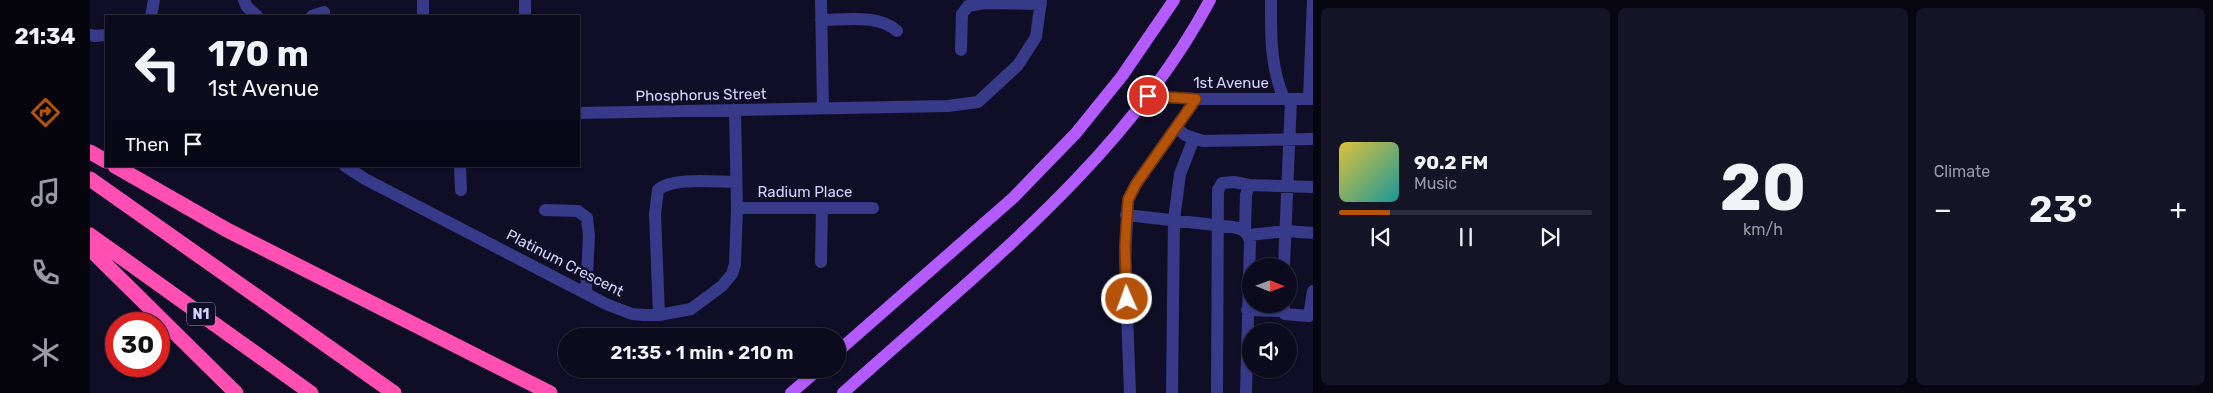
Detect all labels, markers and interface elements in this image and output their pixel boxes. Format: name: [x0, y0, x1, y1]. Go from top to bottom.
text: 21:34: [14, 23, 76, 50]
text: 170 m: [208, 33, 309, 75]
icon: left: [125, 35, 190, 100]
street label: 1st Avenue: [1193, 74, 1269, 92]
text: 1st Avenue: [208, 75, 319, 102]
pin: [1127, 75, 1169, 117]
icon: arrive: [1134, 82, 1162, 110]
street label: Phosphorus Street: [635, 85, 767, 105]
icon: directions: [28, 95, 63, 130]
icon: arrive: [179, 130, 207, 158]
text: Then: [125, 133, 169, 156]
text: 20: [1720, 149, 1806, 226]
text: 90.2 FM: [1414, 151, 1488, 174]
text: Climate: [1934, 162, 1990, 181]
text: Music: [1414, 174, 1457, 193]
icon: music: [28, 175, 63, 210]
street label: Radium Place: [758, 183, 852, 201]
text: 23°: [2029, 186, 2093, 232]
text: −: [1934, 193, 1952, 226]
text: +: [2170, 193, 2187, 226]
text: km/h: [1743, 220, 1783, 239]
icon: previous: [1367, 223, 1395, 251]
icon: pause: [1452, 223, 1480, 251]
icon: next: [1536, 223, 1564, 251]
street label: Platinum Crescent: [503, 226, 627, 300]
icon: phone: [28, 255, 63, 290]
north arrow: [1242, 258, 1298, 312]
map controls: [1242, 258, 1297, 378]
position arrow: [1100, 272, 1152, 324]
road number: N1: [187, 302, 215, 326]
speed limit sign: 30: [105, 312, 170, 377]
button: sound: [1242, 323, 1297, 378]
icon: climate: [28, 335, 63, 370]
text: 21:35 · 1 min · 210 m: [610, 341, 794, 364]

